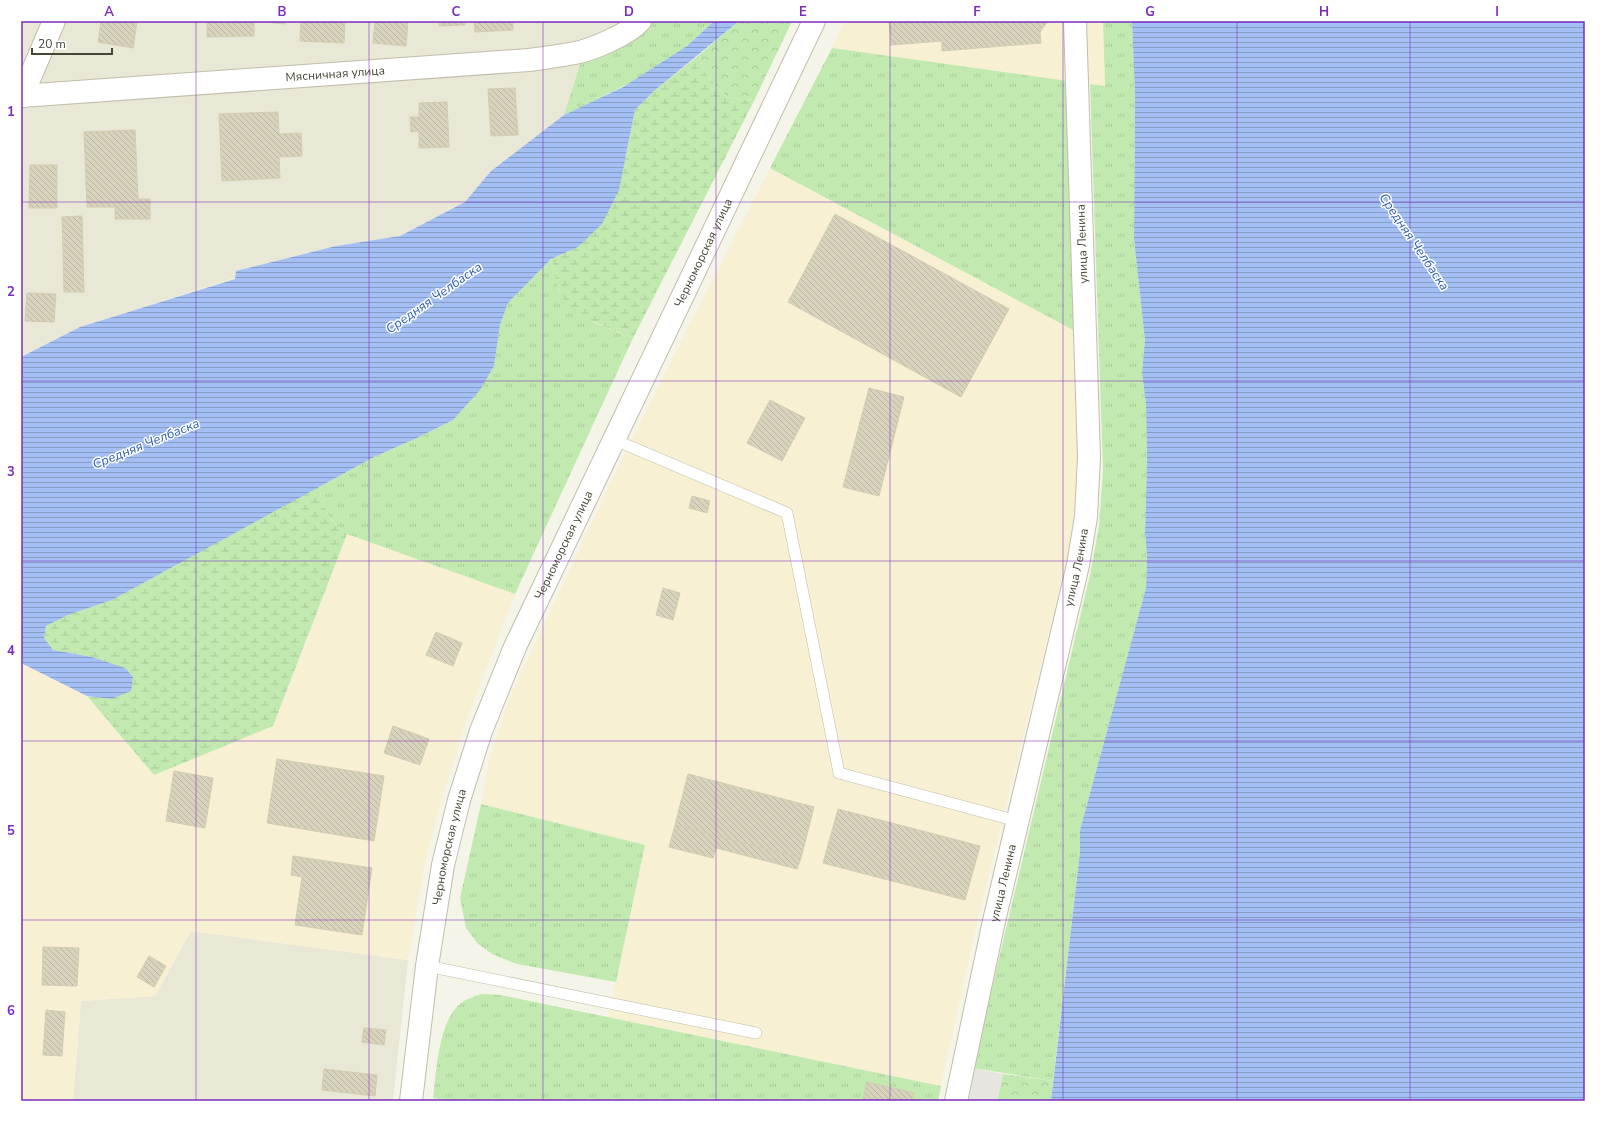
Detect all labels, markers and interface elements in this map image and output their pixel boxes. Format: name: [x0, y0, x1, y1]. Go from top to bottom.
text: A: [104, 3, 114, 21]
text: B: [278, 3, 287, 21]
text: C: [452, 3, 461, 21]
text: D: [624, 3, 634, 21]
text: E: [799, 3, 807, 21]
text: F: [973, 3, 981, 21]
text: G: [1145, 3, 1155, 21]
text: H: [1319, 3, 1329, 21]
text: I: [1495, 3, 1499, 21]
scale bar: [32, 30, 112, 56]
text: 20 m: [38, 36, 66, 52]
street label: Мясничная улица: [285, 62, 385, 85]
text: 1: [7, 103, 15, 121]
water label: Средняя Челбаска: [1375, 190, 1453, 294]
street label: Черноморская улица: [670, 196, 736, 310]
street label: улица Ленина: [1073, 204, 1091, 284]
water label: Средняя Челбаска: [382, 258, 486, 338]
text: 2: [7, 283, 15, 301]
water label: Средняя Челбаска: [90, 414, 202, 474]
text: 3: [7, 463, 15, 481]
street label: Черноморская улица: [531, 488, 596, 602]
street label: улица Ленина: [1060, 527, 1092, 608]
text: 4: [7, 642, 15, 660]
street label: Черноморская улица: [429, 787, 470, 906]
text: 5: [7, 822, 15, 840]
street label: улица Ленина: [986, 842, 1020, 924]
text: 6: [7, 1002, 15, 1020]

